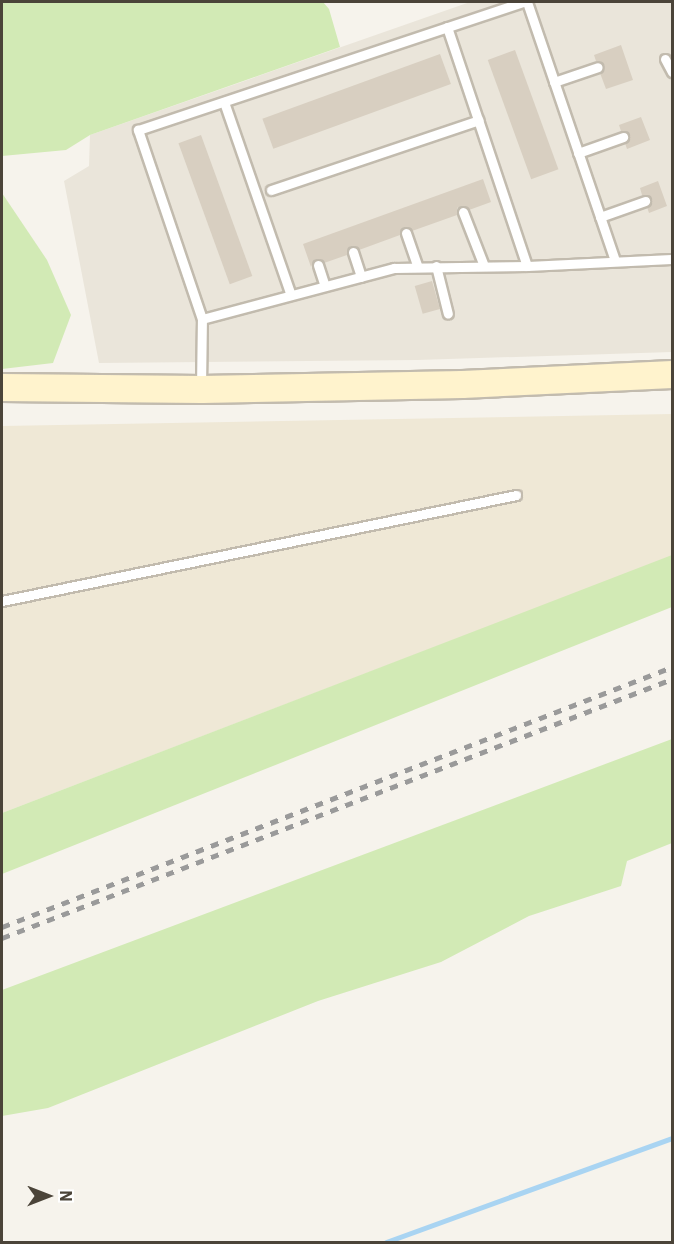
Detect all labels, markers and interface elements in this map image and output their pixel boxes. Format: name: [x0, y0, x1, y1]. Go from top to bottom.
north arrow: [18, 1166, 78, 1226]
text: N: [56, 1190, 76, 1202]

